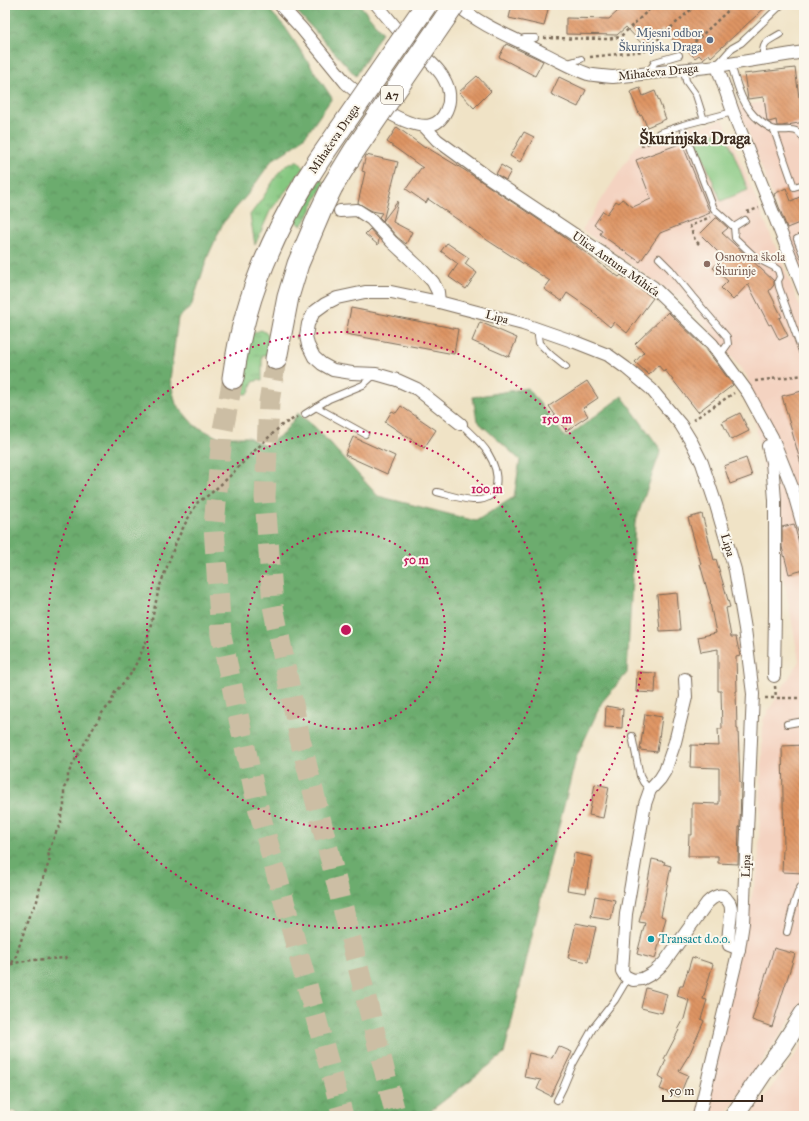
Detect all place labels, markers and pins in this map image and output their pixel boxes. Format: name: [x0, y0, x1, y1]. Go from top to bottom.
place label: Mjesni odbor Škurinjska Draga: [619, 26, 703, 55]
marker: Mjesni odbor Škurinjska Draga: [705, 35, 715, 45]
place label: Osnovna škola Škurinje: [715, 250, 786, 278]
marker: Osnovna škola Škurinje: [702, 259, 712, 269]
centre of rings: [339, 623, 353, 637]
place label: Transact d.o.o.: [659, 932, 730, 946]
marker: Transact d.o.o.: [646, 934, 656, 944]

